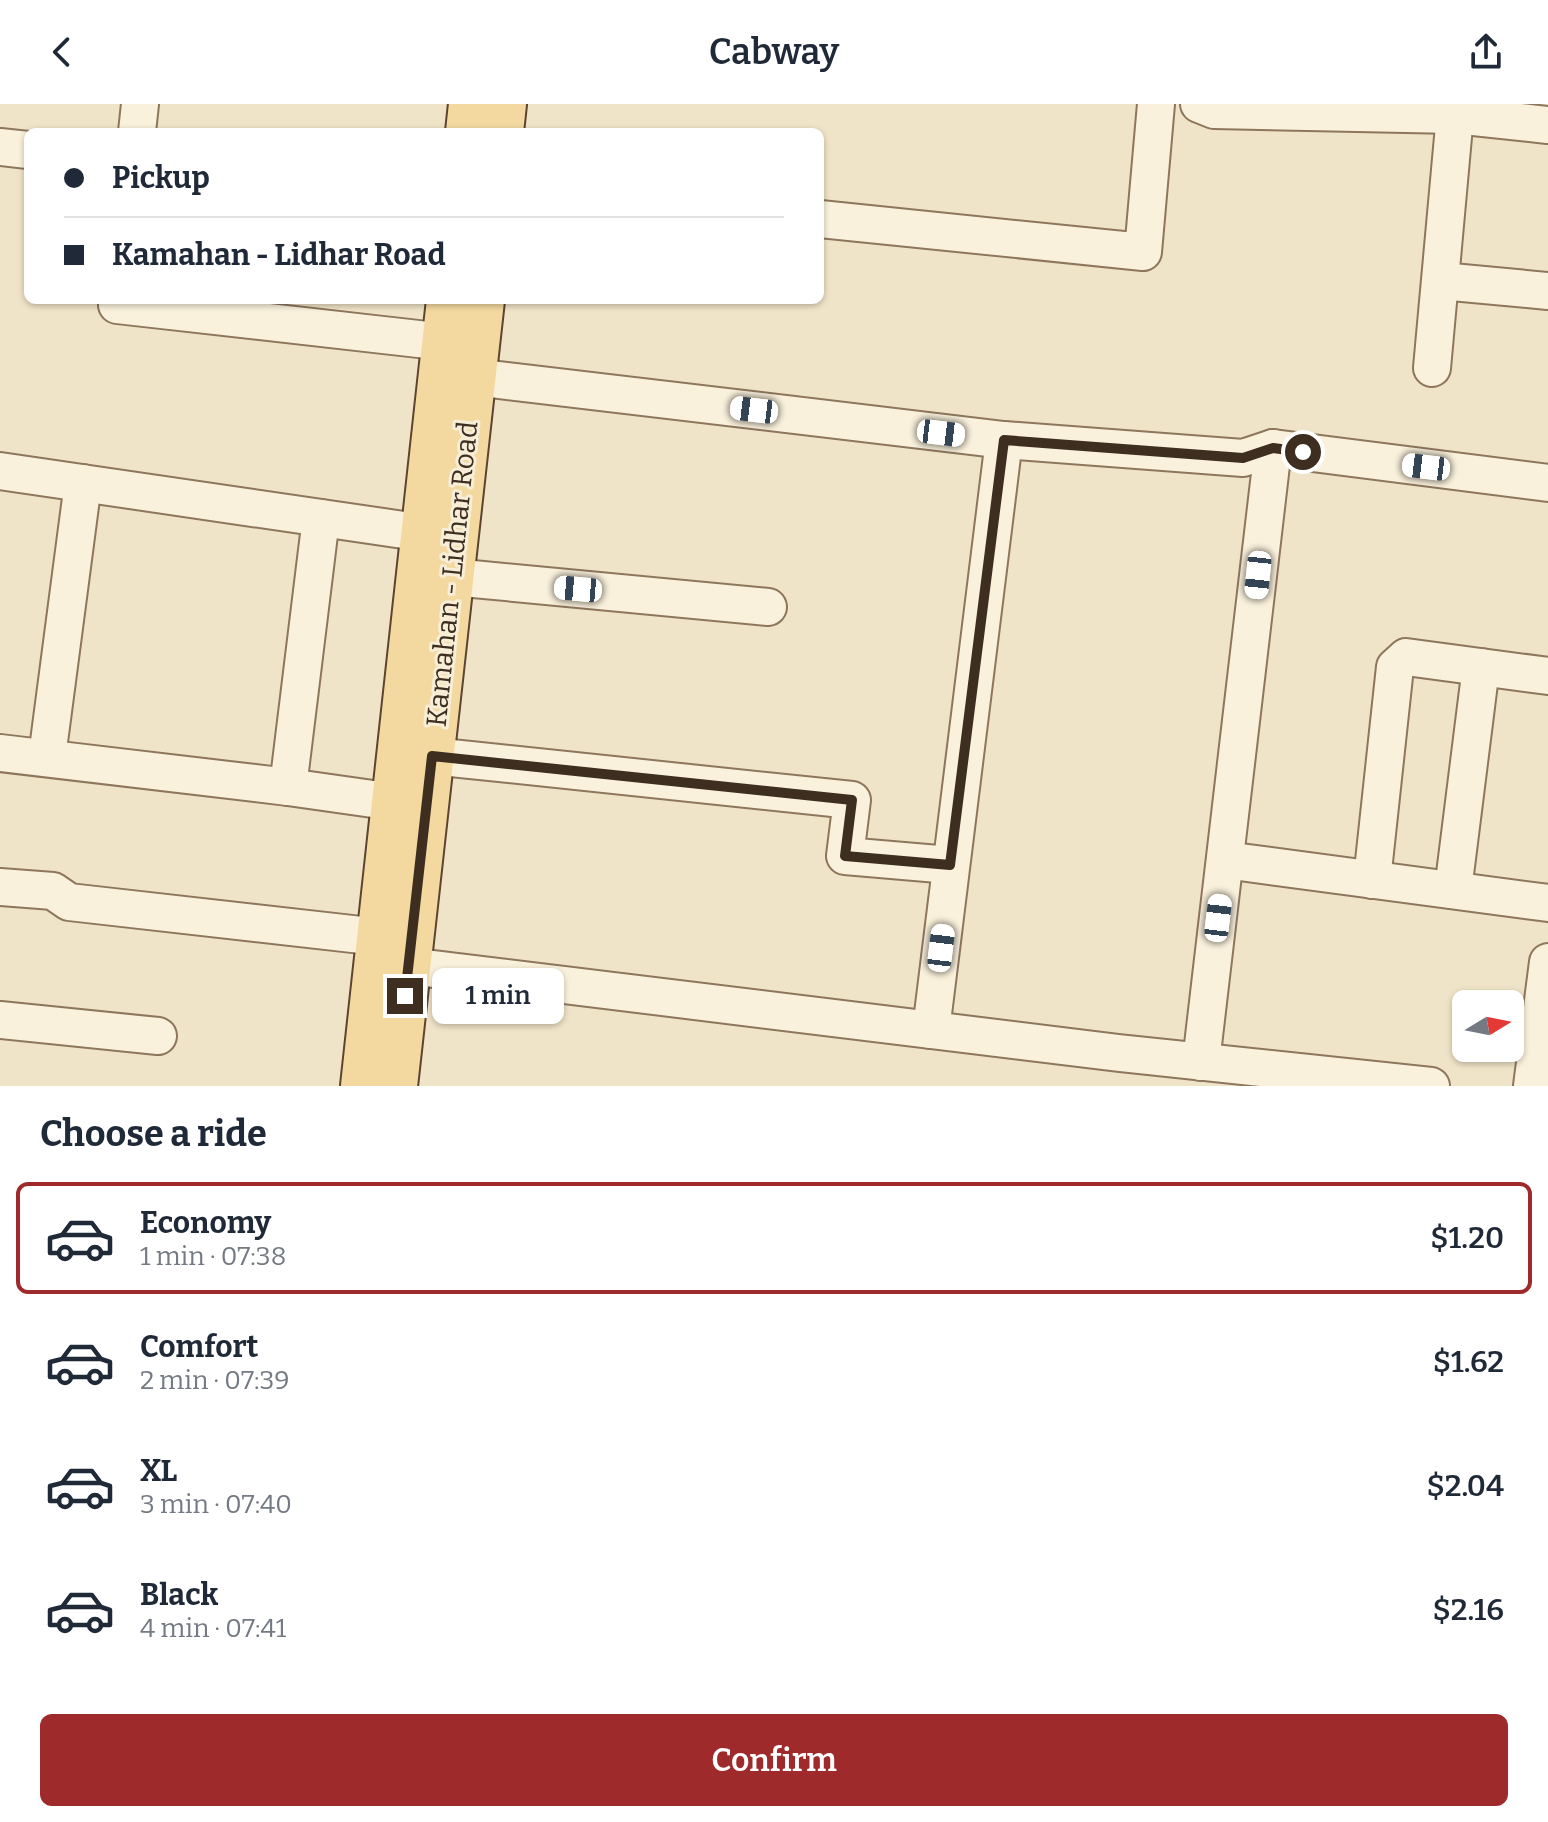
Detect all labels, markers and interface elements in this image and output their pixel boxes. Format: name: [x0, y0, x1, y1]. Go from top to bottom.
icon: back: [40, 30, 84, 74]
text: Cabway: [709, 30, 839, 74]
icon: share: [1464, 30, 1508, 74]
text: Pickup: [112, 160, 210, 196]
text: Kamahan - Lidhar Road: [112, 237, 446, 273]
car: [729, 395, 779, 425]
car: [916, 418, 966, 448]
street label: Kamahan - Lidhar Road: [420, 420, 484, 728]
route start: [1285, 434, 1321, 470]
car: [1401, 452, 1451, 482]
car: [1244, 550, 1272, 600]
car: [553, 575, 603, 603]
car: [1203, 893, 1233, 943]
car: [926, 923, 956, 973]
callout: 1 min: [433, 968, 565, 1024]
route end: [387, 978, 423, 1014]
text: 1 min: [465, 980, 531, 1011]
north arrow: [1452, 990, 1524, 1062]
map controls: [1452, 990, 1524, 1062]
text: Choose a ride: [40, 1112, 267, 1156]
icon: car: [44, 1202, 116, 1274]
text: Economy: [140, 1205, 271, 1241]
text: $1.20: [1430, 1220, 1504, 1256]
text: 1 min · 07:38: [140, 1241, 286, 1272]
icon: car: [44, 1326, 116, 1398]
text: Comfort: [140, 1329, 258, 1365]
text: $1.62: [1433, 1344, 1504, 1380]
text: 2 min · 07:39: [140, 1365, 290, 1396]
icon: car: [44, 1450, 116, 1522]
text: XL: [140, 1453, 177, 1489]
text: $2.04: [1426, 1468, 1504, 1504]
text: 3 min · 07:40: [140, 1489, 292, 1520]
icon: car: [44, 1574, 116, 1646]
text: Black: [140, 1577, 218, 1613]
text: $2.16: [1432, 1592, 1504, 1628]
text: 4 min · 07:41: [140, 1613, 286, 1644]
button: Confirm: [40, 1714, 1508, 1806]

